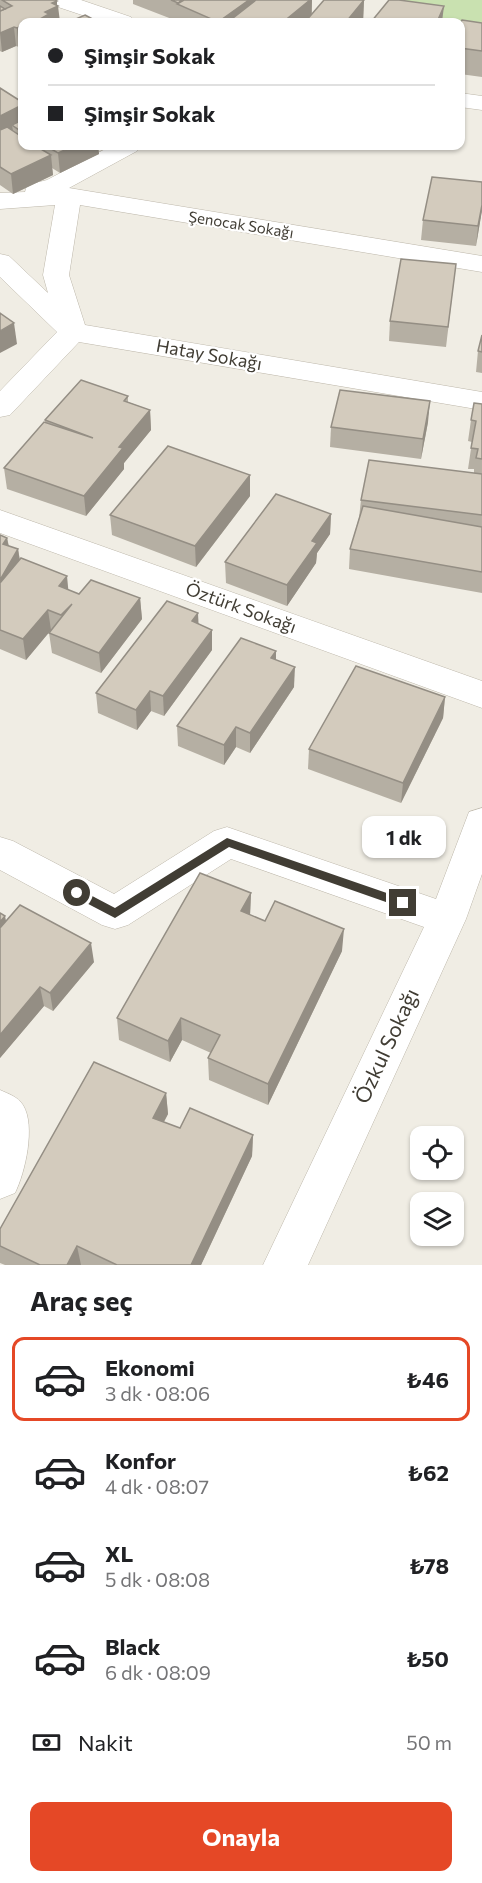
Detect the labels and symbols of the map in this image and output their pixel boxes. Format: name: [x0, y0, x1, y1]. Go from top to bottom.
street label: Şenocak Sokağı: [187, 207, 295, 241]
street label: Hatay Sokağı: [155, 334, 264, 374]
street label: Öztürk Sokağı: [183, 577, 300, 637]
callout: 1 dk: [361, 816, 445, 858]
route start: [63, 879, 90, 906]
route end: [389, 889, 416, 916]
street label: Özkul Sokağı: [348, 984, 423, 1107]

